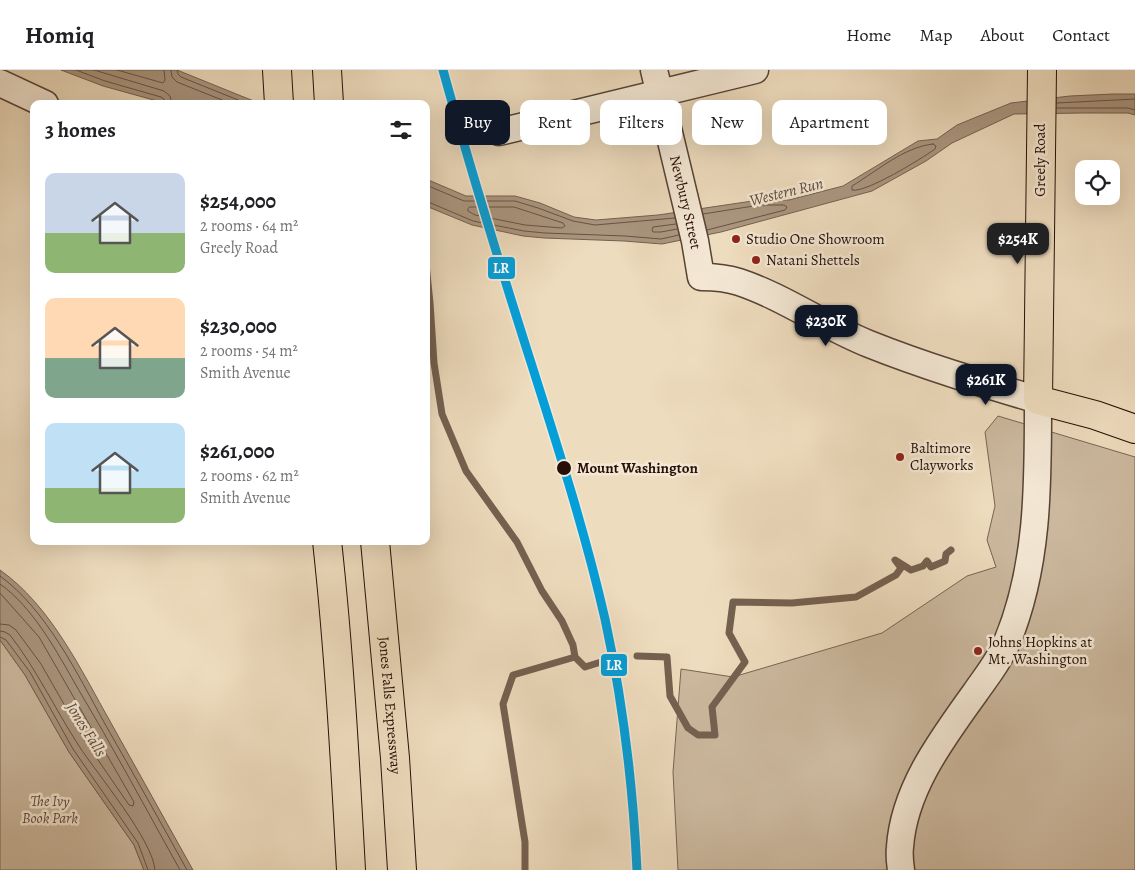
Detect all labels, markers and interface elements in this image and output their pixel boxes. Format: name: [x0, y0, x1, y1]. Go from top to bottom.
text: Homiq: [25, 19, 94, 51]
text: Home: [846, 23, 891, 47]
text: Map: [919, 23, 952, 47]
text: About: [980, 23, 1024, 47]
text: Contact: [1052, 23, 1110, 47]
chip: Buy: [445, 100, 510, 145]
chip: Rent: [520, 100, 590, 145]
chip: Filters: [600, 100, 682, 145]
chip: New: [692, 100, 762, 145]
chip: Apartment: [772, 100, 887, 145]
text: 3 homes: [45, 116, 116, 144]
icon: filters: [387, 116, 415, 144]
street label: Greely Road: [1030, 122, 1050, 197]
street label: Newbury Street: [665, 153, 706, 251]
map controls: [1075, 160, 1120, 205]
button: locate: [1075, 160, 1120, 205]
water label: Western Run: [747, 172, 825, 212]
text: $254,000: [200, 187, 276, 215]
icon: home: [85, 193, 145, 253]
text: 2 rooms · 64 m²: [200, 215, 298, 237]
pin: $254K: [983, 222, 1053, 265]
text: $254K: [998, 228, 1038, 250]
place label: Studio One Showroom: [746, 229, 885, 249]
marker: Studio One Showroom: [730, 233, 742, 245]
text: Greely Road: [200, 237, 278, 259]
place label: Natani Shettels: [766, 250, 860, 270]
marker: Natani Shettels: [750, 254, 762, 266]
line badge: LR: [487, 256, 516, 280]
text: LR: [493, 259, 509, 278]
pin: $230K: [791, 304, 861, 347]
text: $230K: [806, 310, 846, 332]
text: $230,000: [200, 312, 277, 340]
icon: home: [85, 318, 145, 378]
text: 2 rooms · 54 m²: [200, 340, 298, 362]
text: Smith Avenue: [200, 362, 291, 384]
pin: $261K: [951, 364, 1021, 406]
text: $261K: [967, 369, 1005, 391]
text: $261,000: [200, 437, 275, 465]
place label: Baltimore Clayworks: [910, 438, 973, 475]
icon: home: [85, 443, 145, 503]
marker: Baltimore Clayworks: [894, 451, 906, 463]
place label: Mount Washington: [577, 458, 698, 478]
marker: Mount Washington: [555, 459, 573, 477]
text: 2 rooms · 62 m²: [200, 465, 299, 487]
text: Smith Avenue: [200, 487, 291, 509]
place label: Johns Hopkins at Mt. Washington: [988, 632, 1092, 669]
street label: Jones Falls Expressway: [374, 636, 406, 775]
marker: Johns Hopkins at Mt. Washington: [972, 645, 984, 657]
line badge: LR: [600, 653, 628, 677]
text: LR: [606, 656, 622, 675]
water label: Jones Falls: [60, 697, 112, 762]
park label: The Ivy Book Park: [22, 791, 78, 828]

